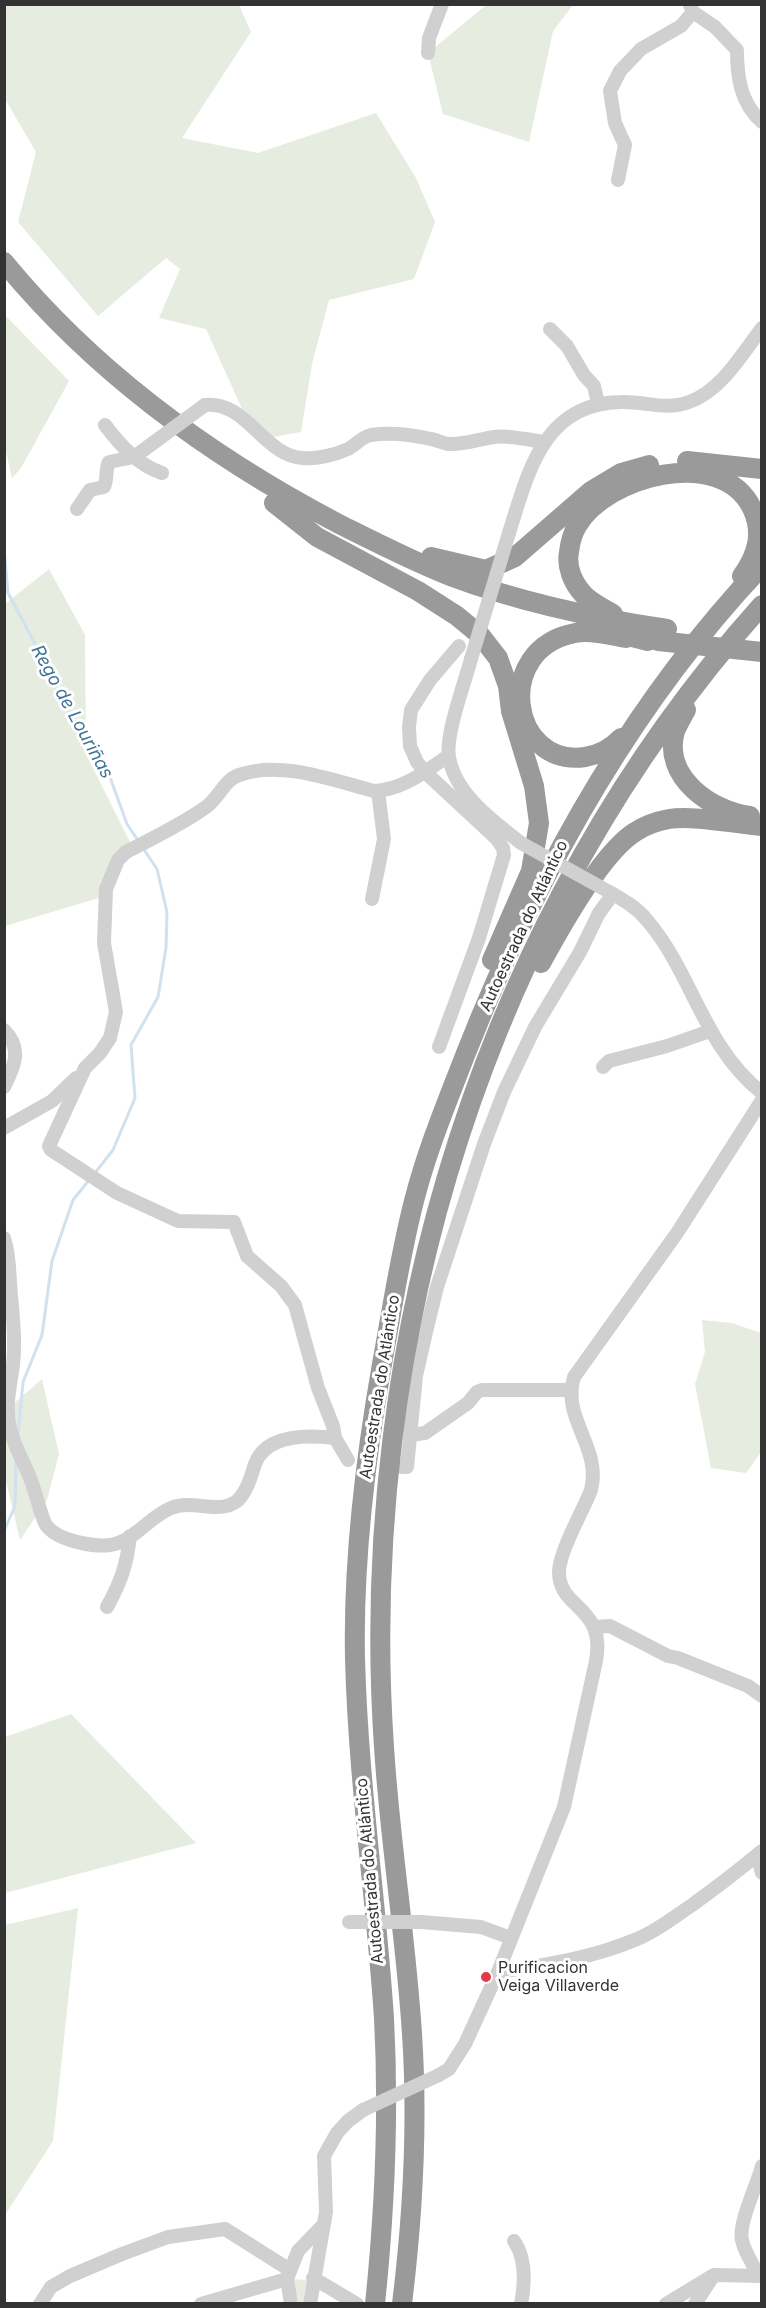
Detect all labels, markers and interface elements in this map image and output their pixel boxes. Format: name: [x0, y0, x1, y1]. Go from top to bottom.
water label: Rego de Louriñas: [26, 641, 118, 783]
street label: Autoestrada do Atlántico: [476, 837, 572, 1015]
street label: Autoestrada do Atlántico: [356, 1293, 404, 1481]
street label: Autoestrada do Atlántico: [352, 1777, 388, 1965]
place label: Purificacion Veiga Villaverde: [498, 1958, 619, 1996]
marker: Purificacion Veiga Villaverde: [479, 1970, 493, 1984]

